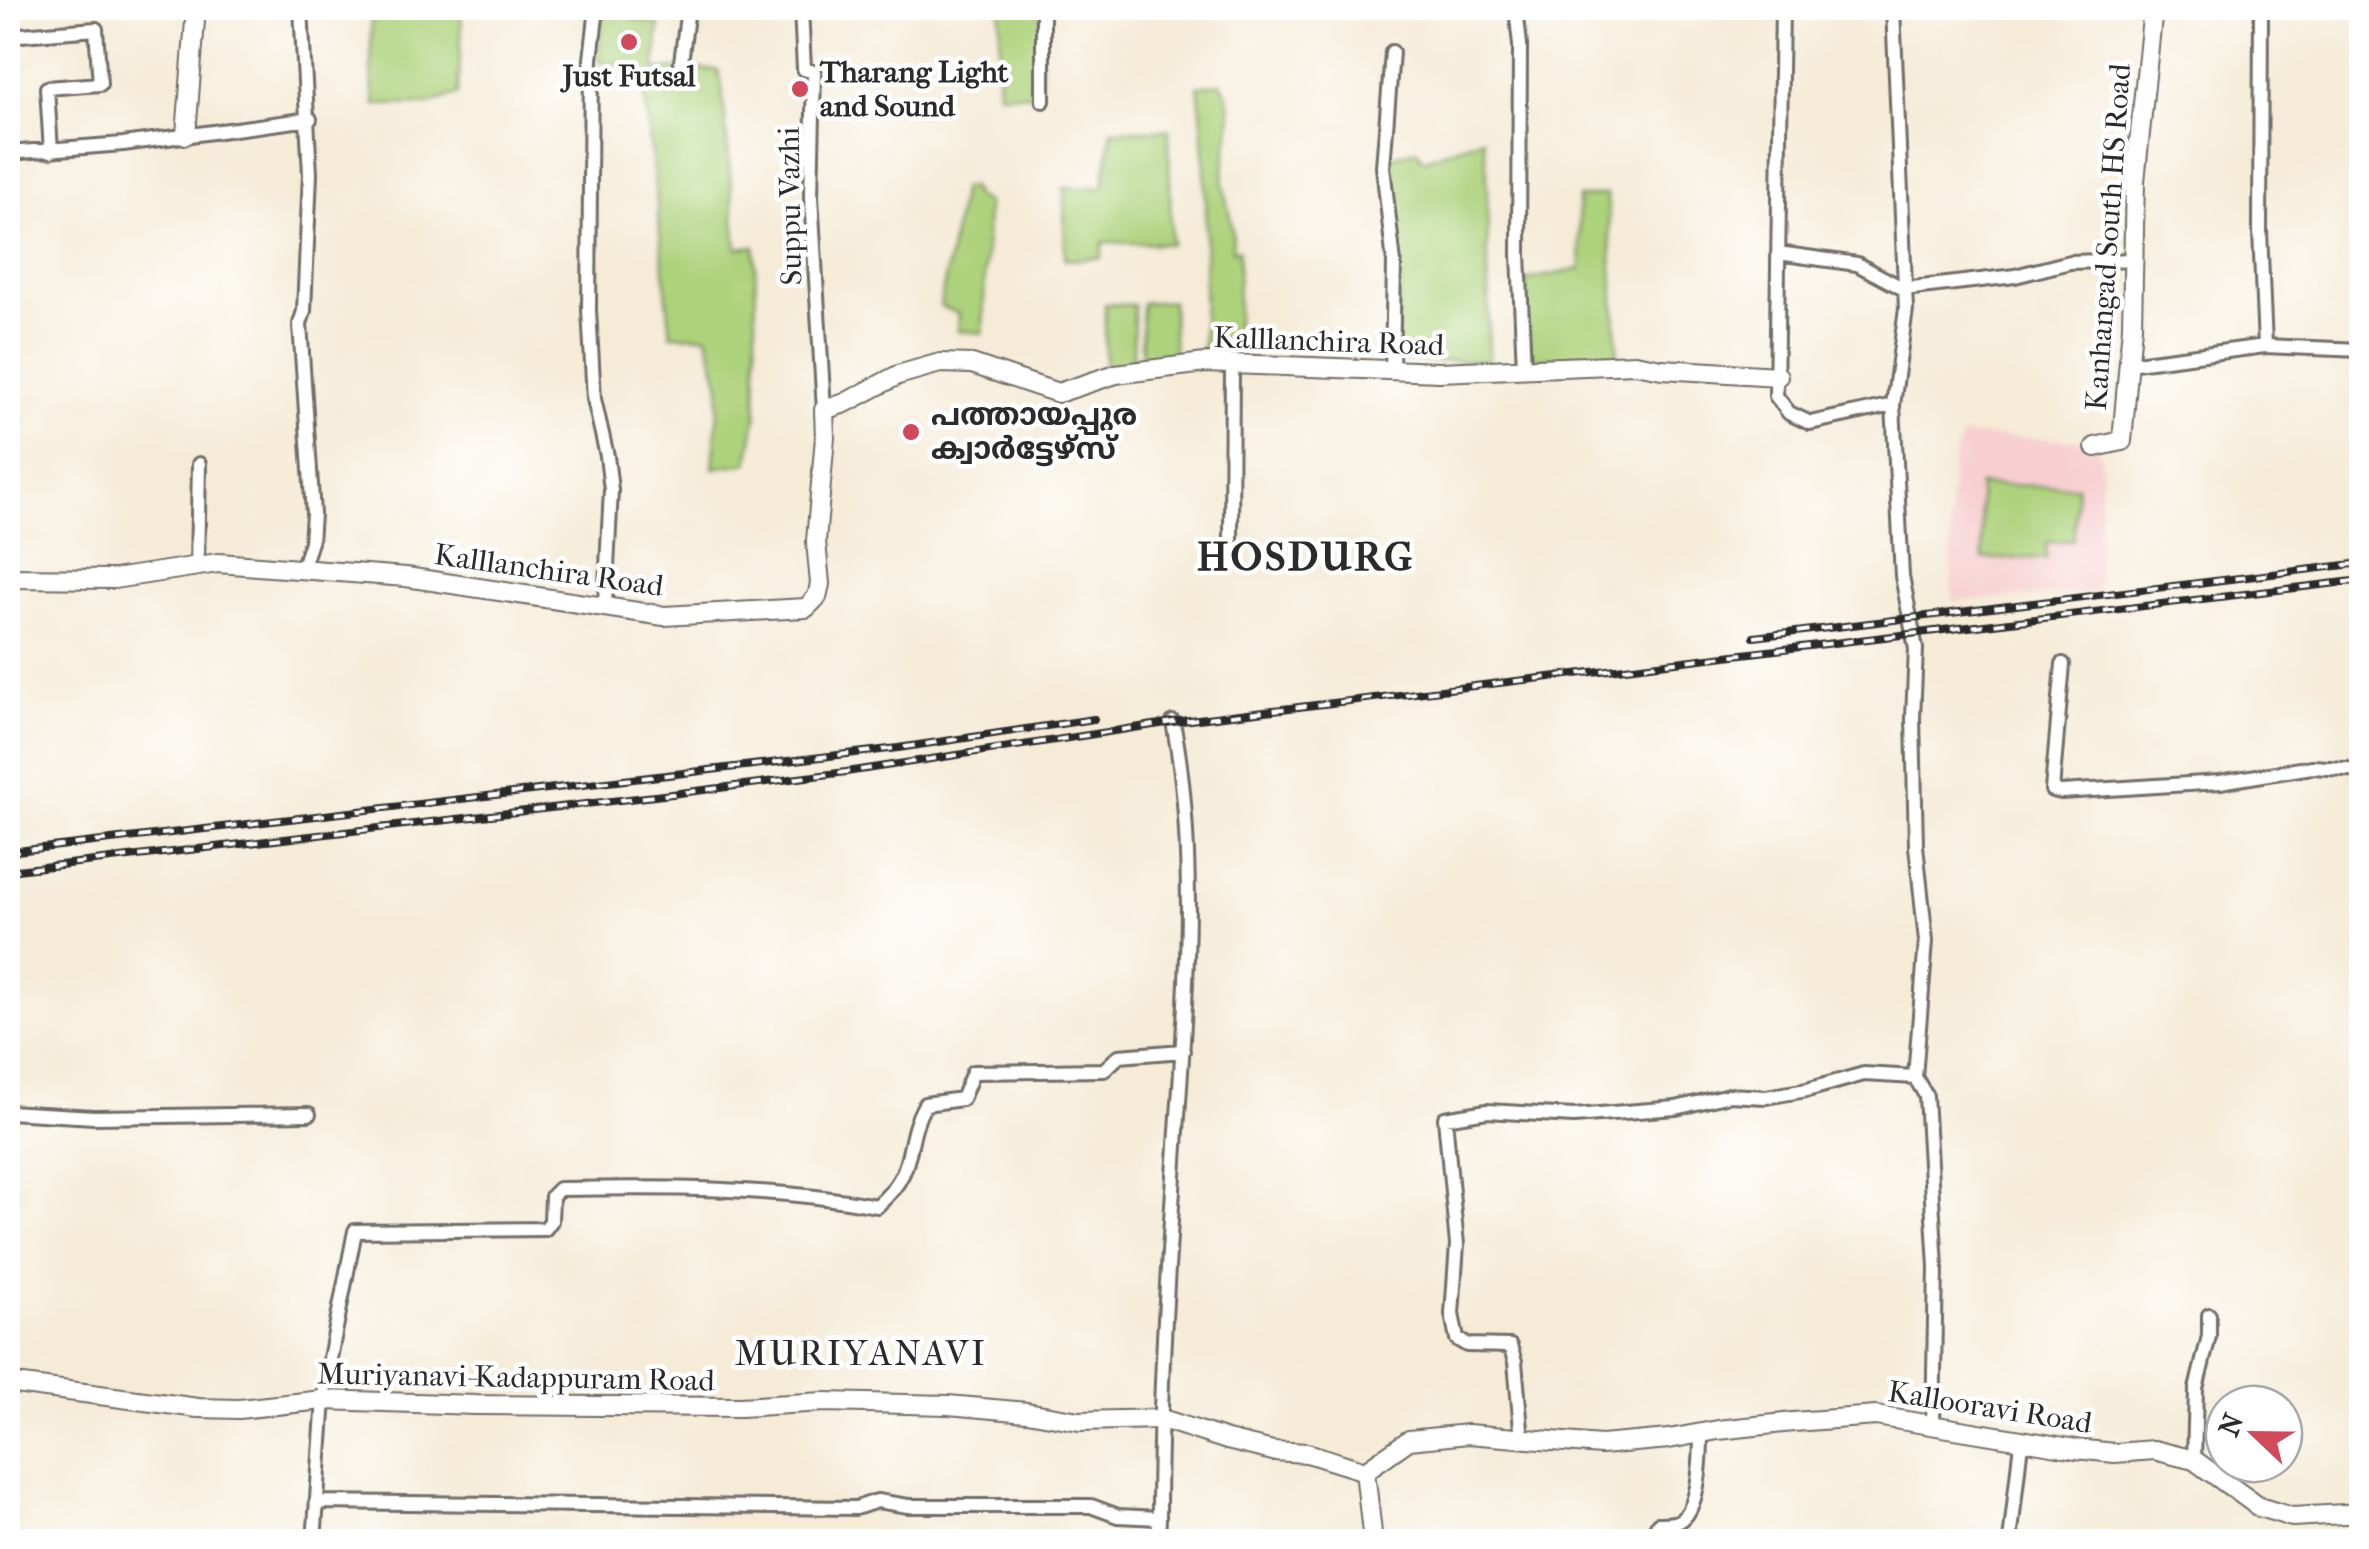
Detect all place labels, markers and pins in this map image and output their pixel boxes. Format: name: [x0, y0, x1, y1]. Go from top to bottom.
marker: Just Futsal: [618, 31, 640, 53]
place label: Tharang Light and Sound: [819, 55, 1008, 124]
place label: Just Futsal: [560, 59, 696, 94]
marker: Tharang Light and Sound: [789, 78, 811, 100]
place label: പത്തായപ്പുര ക്വാർട്ടേഴ്സ്: [931, 398, 1137, 467]
marker: പത്തായപ്പുര ക്വാർട്ടേഴ്സ്: [900, 421, 922, 443]

